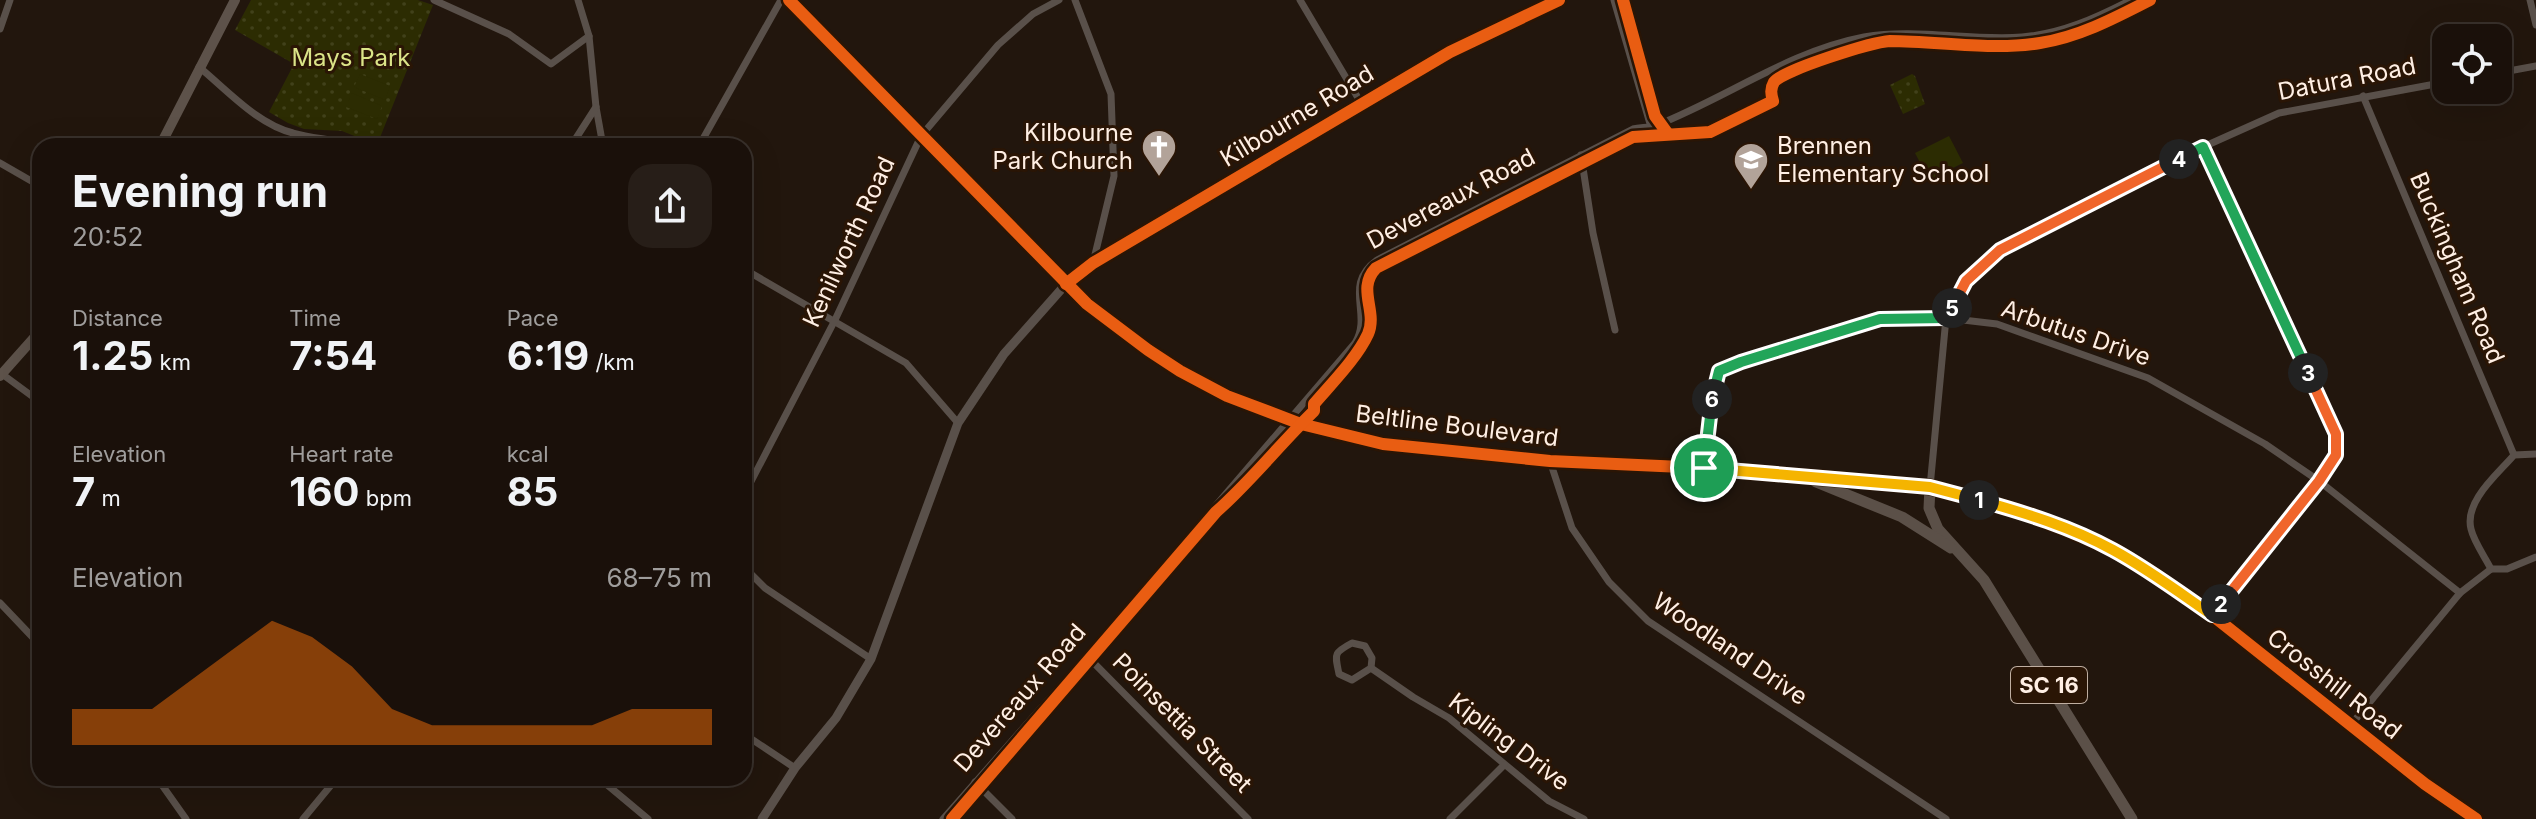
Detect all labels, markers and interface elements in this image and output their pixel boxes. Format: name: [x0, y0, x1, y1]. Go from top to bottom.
map controls: [2432, 24, 2512, 104]
button: locate: [2432, 24, 2512, 104]
park label: Mays Park: [291, 43, 411, 72]
street label: Datura Road: [2275, 51, 2418, 106]
street label: Kilbourne Road: [1215, 58, 1379, 173]
place label: Kilbourne Park Church: [992, 118, 1133, 175]
church icon: Kilbourne Park Church: [1140, 128, 1178, 178]
place label: Brennen Elementary School: [1777, 131, 1989, 188]
pin: 4: [2159, 139, 2199, 179]
school or university icon: Brennen Elementary School: [1732, 141, 1770, 191]
street label: Devereaux Road: [1362, 142, 1540, 255]
text: 4: [2172, 146, 2186, 172]
street label: Kenilworth Road: [796, 152, 901, 332]
text: Evening run: [72, 164, 328, 218]
button: share: [628, 164, 712, 248]
street label: Buckingham Road: [2404, 168, 2511, 368]
text: 20:52: [72, 221, 143, 252]
pin: 5: [1932, 288, 1972, 328]
street label: Arbutus Drive: [1998, 293, 2155, 372]
text: 5: [1945, 295, 1959, 321]
text: Distance: [72, 305, 163, 331]
text: Time: [289, 305, 341, 331]
text: Pace: [507, 305, 558, 331]
text: 1.25: [72, 331, 153, 380]
text: 7:54: [289, 331, 377, 380]
text: 6:19: [507, 331, 589, 380]
text: km: [153, 349, 191, 375]
text: /km: [589, 349, 635, 375]
pin: 3: [2288, 353, 2328, 393]
text: 3: [2301, 360, 2315, 386]
pin: 6: [1692, 379, 1732, 419]
text: 6: [1705, 386, 1719, 412]
street label: Beltline Boulevard: [1354, 399, 1560, 452]
pin: [1670, 434, 1738, 502]
text: Elevation: [72, 441, 166, 467]
text: Heart rate: [289, 441, 394, 467]
text: kcal: [507, 441, 549, 467]
icon: arrive: [1682, 446, 1726, 490]
text: 7: [72, 467, 95, 516]
text: 160: [289, 467, 360, 516]
text: 85: [507, 467, 558, 516]
pin: 1: [1959, 480, 1999, 520]
text: m: [95, 485, 121, 511]
text: bpm: [360, 485, 412, 511]
text: 1: [1974, 487, 1984, 513]
text: Elevation: [72, 562, 183, 593]
text: 68–75 m: [606, 562, 712, 593]
pin: 2: [2201, 584, 2241, 624]
street label: Woodland Drive: [1647, 586, 1813, 711]
text: 2: [2214, 591, 2228, 617]
street label: Devereaux Road: [948, 618, 1092, 777]
street label: Crosshill Road: [2261, 622, 2407, 745]
street label: Poinsettia Street: [1107, 647, 1258, 798]
road number: SC 16: [2011, 667, 2087, 703]
street label: Kipling Drive: [1443, 687, 1575, 796]

